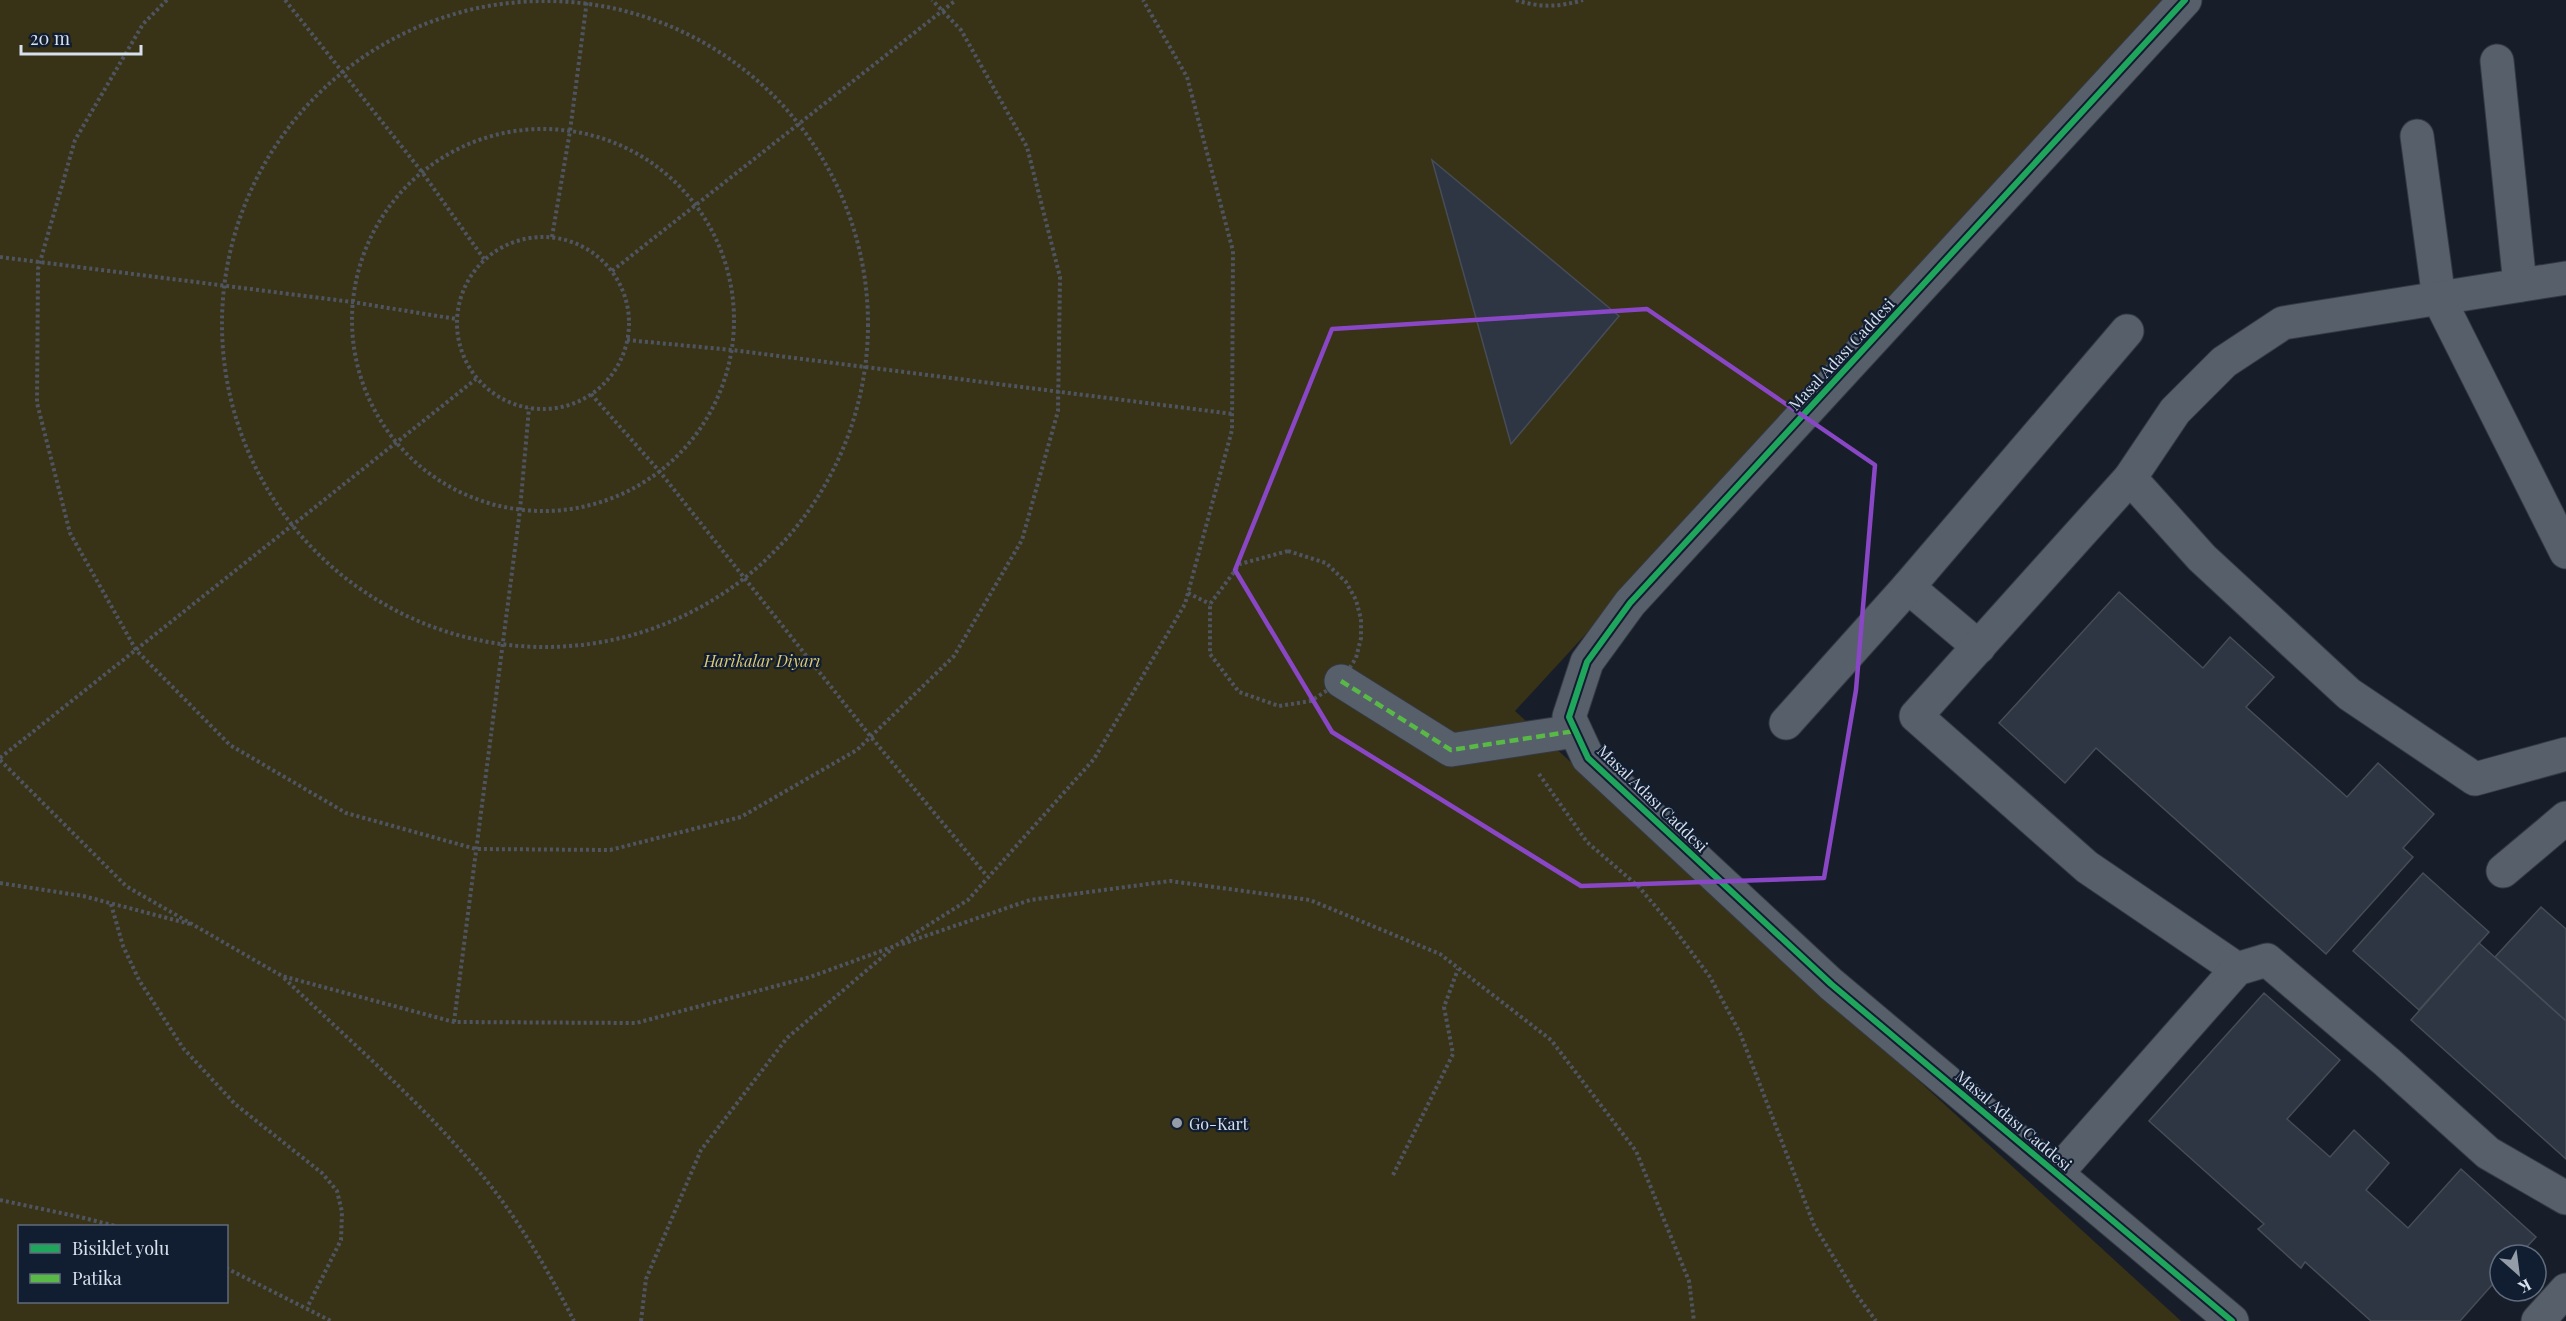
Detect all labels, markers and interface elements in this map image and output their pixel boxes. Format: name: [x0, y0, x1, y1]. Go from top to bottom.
scale bar: [21, 18, 141, 56]
text: 20 m: [30, 26, 70, 50]
street label: Masal Adası Caddesi: [1784, 293, 1899, 414]
park label: Harikalar Diyarı: [703, 650, 821, 671]
street label: Masal Adası Caddesi: [1593, 740, 1713, 856]
street label: Masal Adası Caddesi: [1951, 1065, 2077, 1175]
place label: Go-Kart: [1189, 1113, 1249, 1134]
marker: Go-Kart: [1170, 1116, 1184, 1130]
legend: [18, 1225, 228, 1303]
text: Bisiklet yolu: [72, 1236, 170, 1260]
north arrow: [2488, 1243, 2548, 1303]
text: Patika: [72, 1266, 122, 1290]
text: K: [2515, 1275, 2535, 1299]

